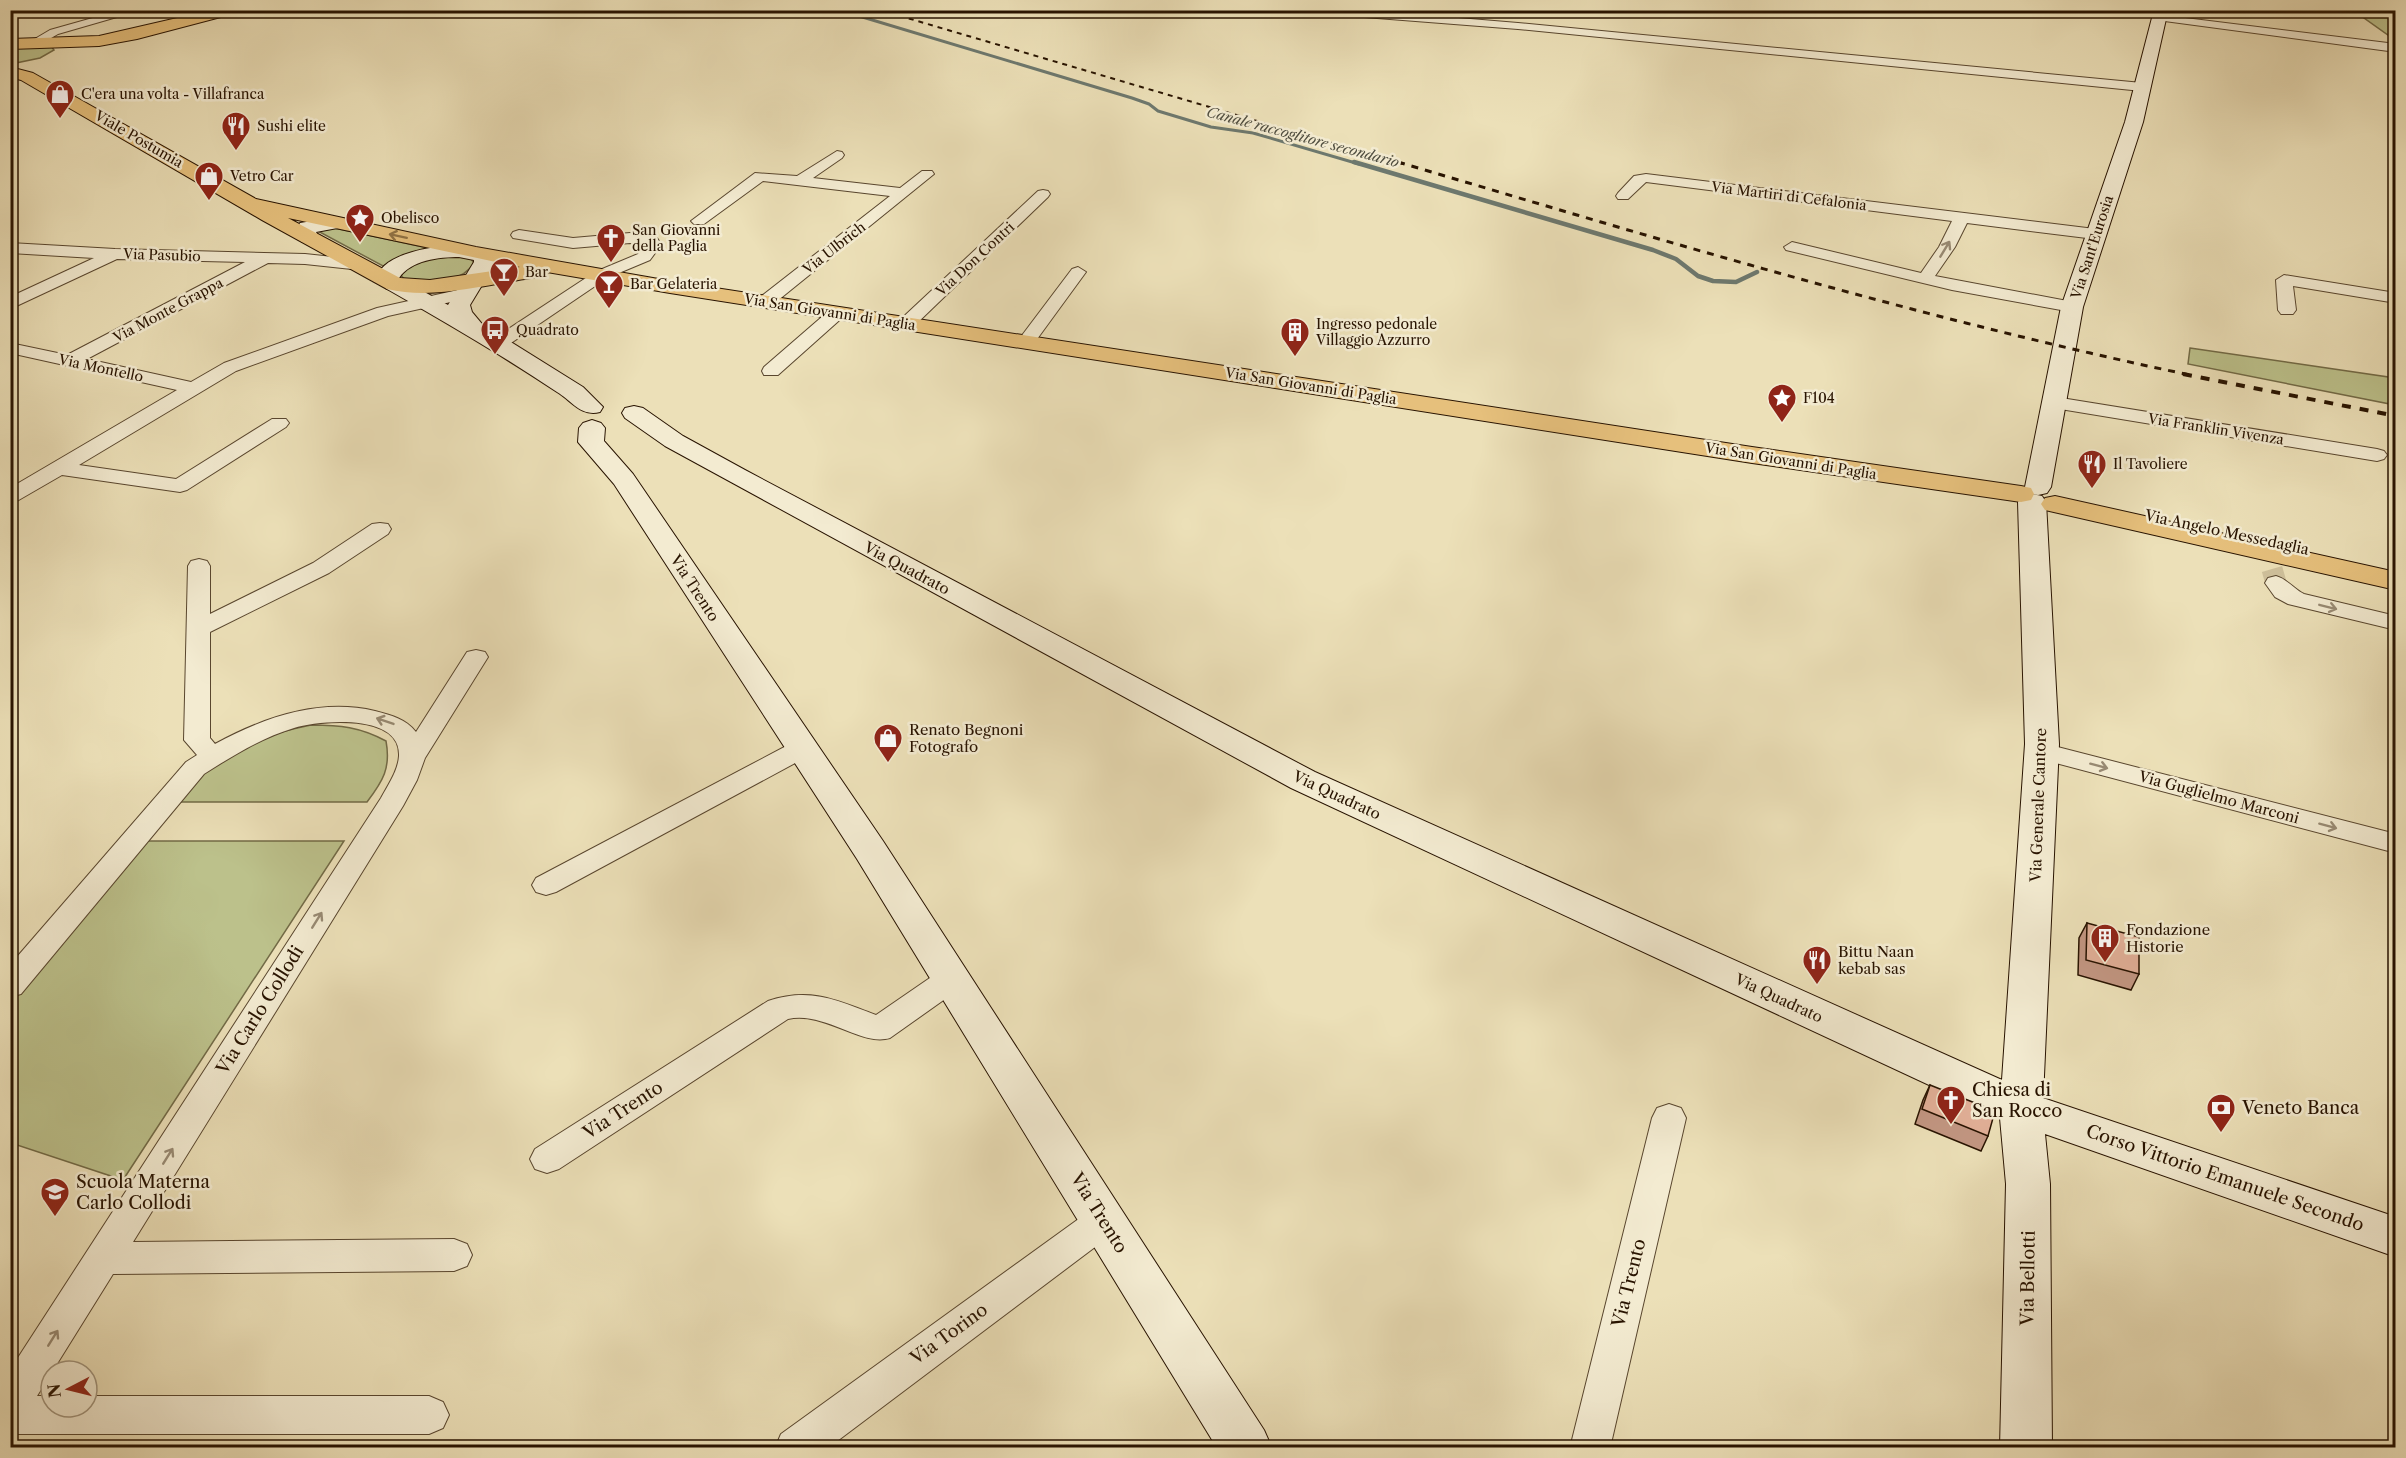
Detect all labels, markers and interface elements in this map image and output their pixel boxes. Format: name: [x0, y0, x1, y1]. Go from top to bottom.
shop icon: C'era una volta - Villafranca: [44, 78, 76, 120]
place label: C'era una volta - Villafranca: [81, 85, 265, 103]
water label: Canale raccoglitore secondario: [1205, 103, 1401, 171]
street label: Viale Postumia: [91, 106, 187, 172]
restaurant icon: Sushi elite: [220, 110, 252, 152]
place label: Sushi elite: [257, 117, 326, 135]
shop icon: Vetro Car: [193, 160, 225, 202]
place label: Vetro Car: [229, 167, 294, 185]
street label: Via Martiri di Cefalonia: [1709, 177, 1868, 215]
street label: Via Sant'Eurosia: [2066, 192, 2117, 302]
place icon: Obelisco: [344, 202, 376, 244]
place label: Obelisco: [381, 209, 439, 227]
street label: Via Ulbrich: [798, 218, 869, 279]
street label: Via Don Contri: [931, 218, 1018, 301]
place label: San Giovanni della Paglia: [632, 221, 720, 255]
church icon: San Giovanni della Paglia: [595, 222, 627, 264]
one-way arrow: [389, 230, 408, 241]
one-way arrow: [1940, 241, 1952, 258]
street label: Via Pasubio: [122, 245, 201, 265]
bar icon: Bar: [488, 256, 520, 298]
place label: Bar: [525, 263, 548, 281]
bar icon: Bar Gelateria: [593, 268, 625, 310]
street label: Via Monte Grappa: [109, 273, 227, 347]
place label: Bar Gelateria: [630, 275, 718, 293]
street label: Via San Giovanni di Paglia: [742, 289, 918, 335]
bus stop icon: Quadrato: [479, 314, 511, 356]
place label: Ingresso pedonale Villaggio Azzurro: [1315, 315, 1437, 349]
building icon: Ingresso pedonale Villaggio Azzurro: [1279, 316, 1311, 358]
place label: Quadrato: [516, 321, 579, 339]
street label: Via Montello: [56, 350, 145, 386]
street label: Via San Giovanni di Paglia: [1223, 363, 1399, 409]
place icon: F104: [1766, 382, 1798, 424]
place label: F104: [1803, 389, 1835, 407]
street label: Via Franklin Vivenza: [2146, 409, 2286, 449]
street label: Via San Giovanni di Paglia: [1703, 438, 1879, 484]
restaurant icon: Il Tavoliere: [2076, 448, 2108, 490]
place label: Il Tavoliere: [2113, 455, 2188, 473]
street label: Via Angelo Messedaglia: [2142, 505, 2311, 559]
street label: Via Quadrato: [860, 537, 953, 599]
street label: Via Trento: [666, 550, 724, 625]
one-way arrow: [2318, 602, 2337, 614]
one-way arrow: [376, 715, 395, 726]
place label: Renato Begnoni Fotografo: [909, 720, 1024, 756]
shop icon: Renato Begnoni Fotografo: [872, 722, 904, 764]
street label: Via Generale Cantore: [2026, 728, 2050, 883]
one-way arrow: [2089, 761, 2108, 772]
street label: Via Quadrato: [1289, 766, 1384, 824]
street label: Via Guglielmo Marconi: [2136, 766, 2302, 828]
one-way arrow: [2318, 821, 2337, 832]
one-way arrow: [312, 912, 324, 929]
place label: Fondazione Historie: [2126, 920, 2210, 956]
building icon: Fondazione Historie: [2089, 922, 2121, 964]
street label: Via Carlo Collodi: [211, 941, 309, 1079]
place label: Bittu Naan kebab sas: [1838, 942, 1915, 978]
restaurant icon: Bittu Naan kebab sas: [1801, 944, 1833, 986]
street label: Via Quadrato: [1731, 969, 1826, 1027]
street label: Via Trento: [578, 1076, 667, 1144]
place label: Chiesa di San Rocco: [1972, 1079, 2062, 1122]
church icon: Chiesa di San Rocco: [1935, 1084, 1967, 1126]
bank icon: Veneto Banca: [2205, 1092, 2237, 1134]
place label: Veneto Banca: [2241, 1097, 2360, 1119]
street label: Corso Vittorio Emanuele Secondo: [2083, 1120, 2367, 1236]
one-way arrow: [162, 1147, 175, 1164]
street label: Via Trento: [1065, 1168, 1132, 1257]
place label: Scuola Materna Carlo Collodi: [76, 1171, 211, 1214]
school or university icon: Scuola Materna Carlo Collodi: [39, 1176, 71, 1218]
street label: Via Bellotti: [2016, 1230, 2040, 1327]
street label: Via Trento: [1607, 1236, 1651, 1331]
street label: Via Torino: [905, 1299, 992, 1370]
one-way arrow: [47, 1330, 59, 1347]
north arrow: [39, 1359, 99, 1419]
text: N: [43, 1383, 65, 1399]

